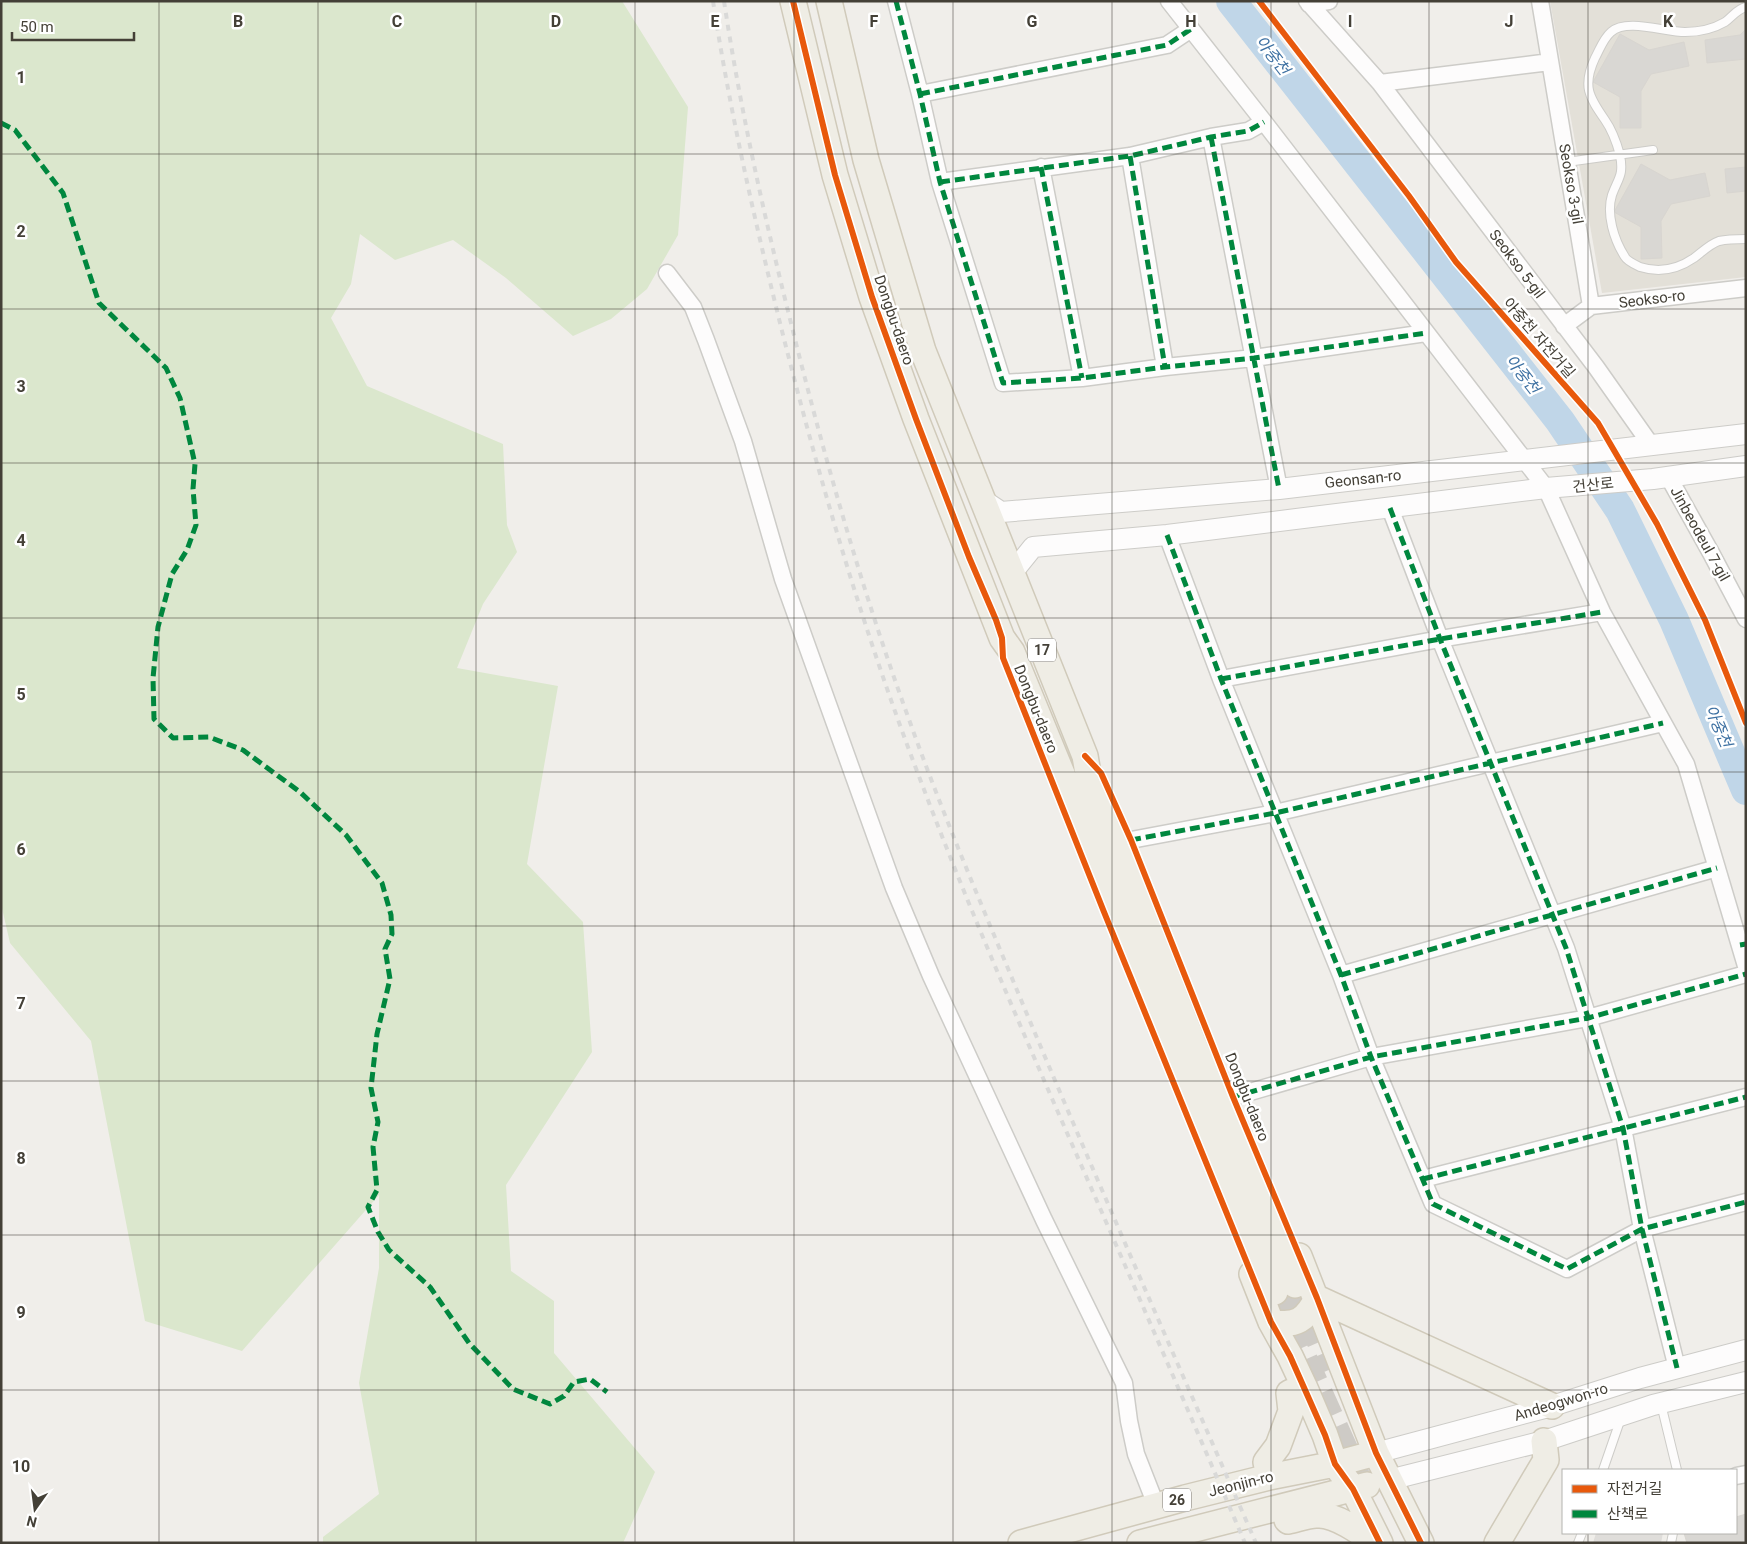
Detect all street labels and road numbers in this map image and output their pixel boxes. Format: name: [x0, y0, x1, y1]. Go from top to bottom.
street label: Seokso 3-gil: [1555, 142, 1587, 226]
street label: Seokso 5-gil: [1485, 226, 1549, 302]
street label: Dongbu-daero: [870, 273, 918, 367]
street label: Seokso-ro: [1618, 286, 1686, 312]
street label: 아중천 자전거길: [1499, 294, 1579, 382]
street label: Geonsan-ro: [1324, 466, 1402, 492]
street label: 건산로: [1571, 474, 1615, 496]
street label: Jinbeodeul 7-gil: [1667, 484, 1733, 584]
road number: 17: [1028, 638, 1056, 662]
street label: Dongbu-daero: [1010, 662, 1062, 756]
street label: Dongbu-daero: [1221, 1050, 1273, 1144]
street label: Andeogwon-ro: [1512, 1379, 1610, 1425]
street label: Jeonjin-ro: [1207, 1467, 1275, 1501]
road number: 26: [1163, 1488, 1191, 1512]

